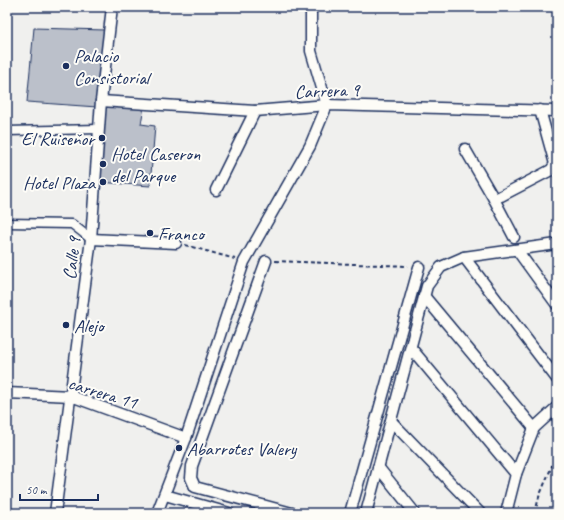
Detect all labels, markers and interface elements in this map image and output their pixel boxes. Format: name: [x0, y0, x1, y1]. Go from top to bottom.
place label: Palacio Consistorial: [74, 44, 153, 90]
marker: Palacio Consistorial: [61, 61, 71, 71]
street label: Carrera 9: [294, 78, 361, 104]
place label: El Ruiseňor: [21, 127, 96, 151]
marker: El Ruiseňor: [97, 133, 107, 143]
place label: Hotel Caseron del Parque: [111, 142, 201, 188]
marker: Hotel Caseron del Parque: [98, 159, 108, 169]
place label: Hotel Plaza: [23, 171, 97, 195]
marker: Hotel Plaza: [98, 177, 108, 187]
place label: Franco: [158, 222, 206, 246]
marker: Franco: [145, 228, 155, 238]
street label: Calle 9: [57, 234, 87, 281]
place label: Alejo: [74, 314, 106, 338]
marker: Alejo: [61, 320, 71, 330]
street label: carrera 11: [65, 371, 142, 415]
place label: Abarrotes Valery: [187, 437, 298, 461]
marker: Abarrotes Valery: [174, 443, 184, 453]
scale bar: [20, 476, 98, 502]
text: 50 m: [26, 482, 48, 498]

